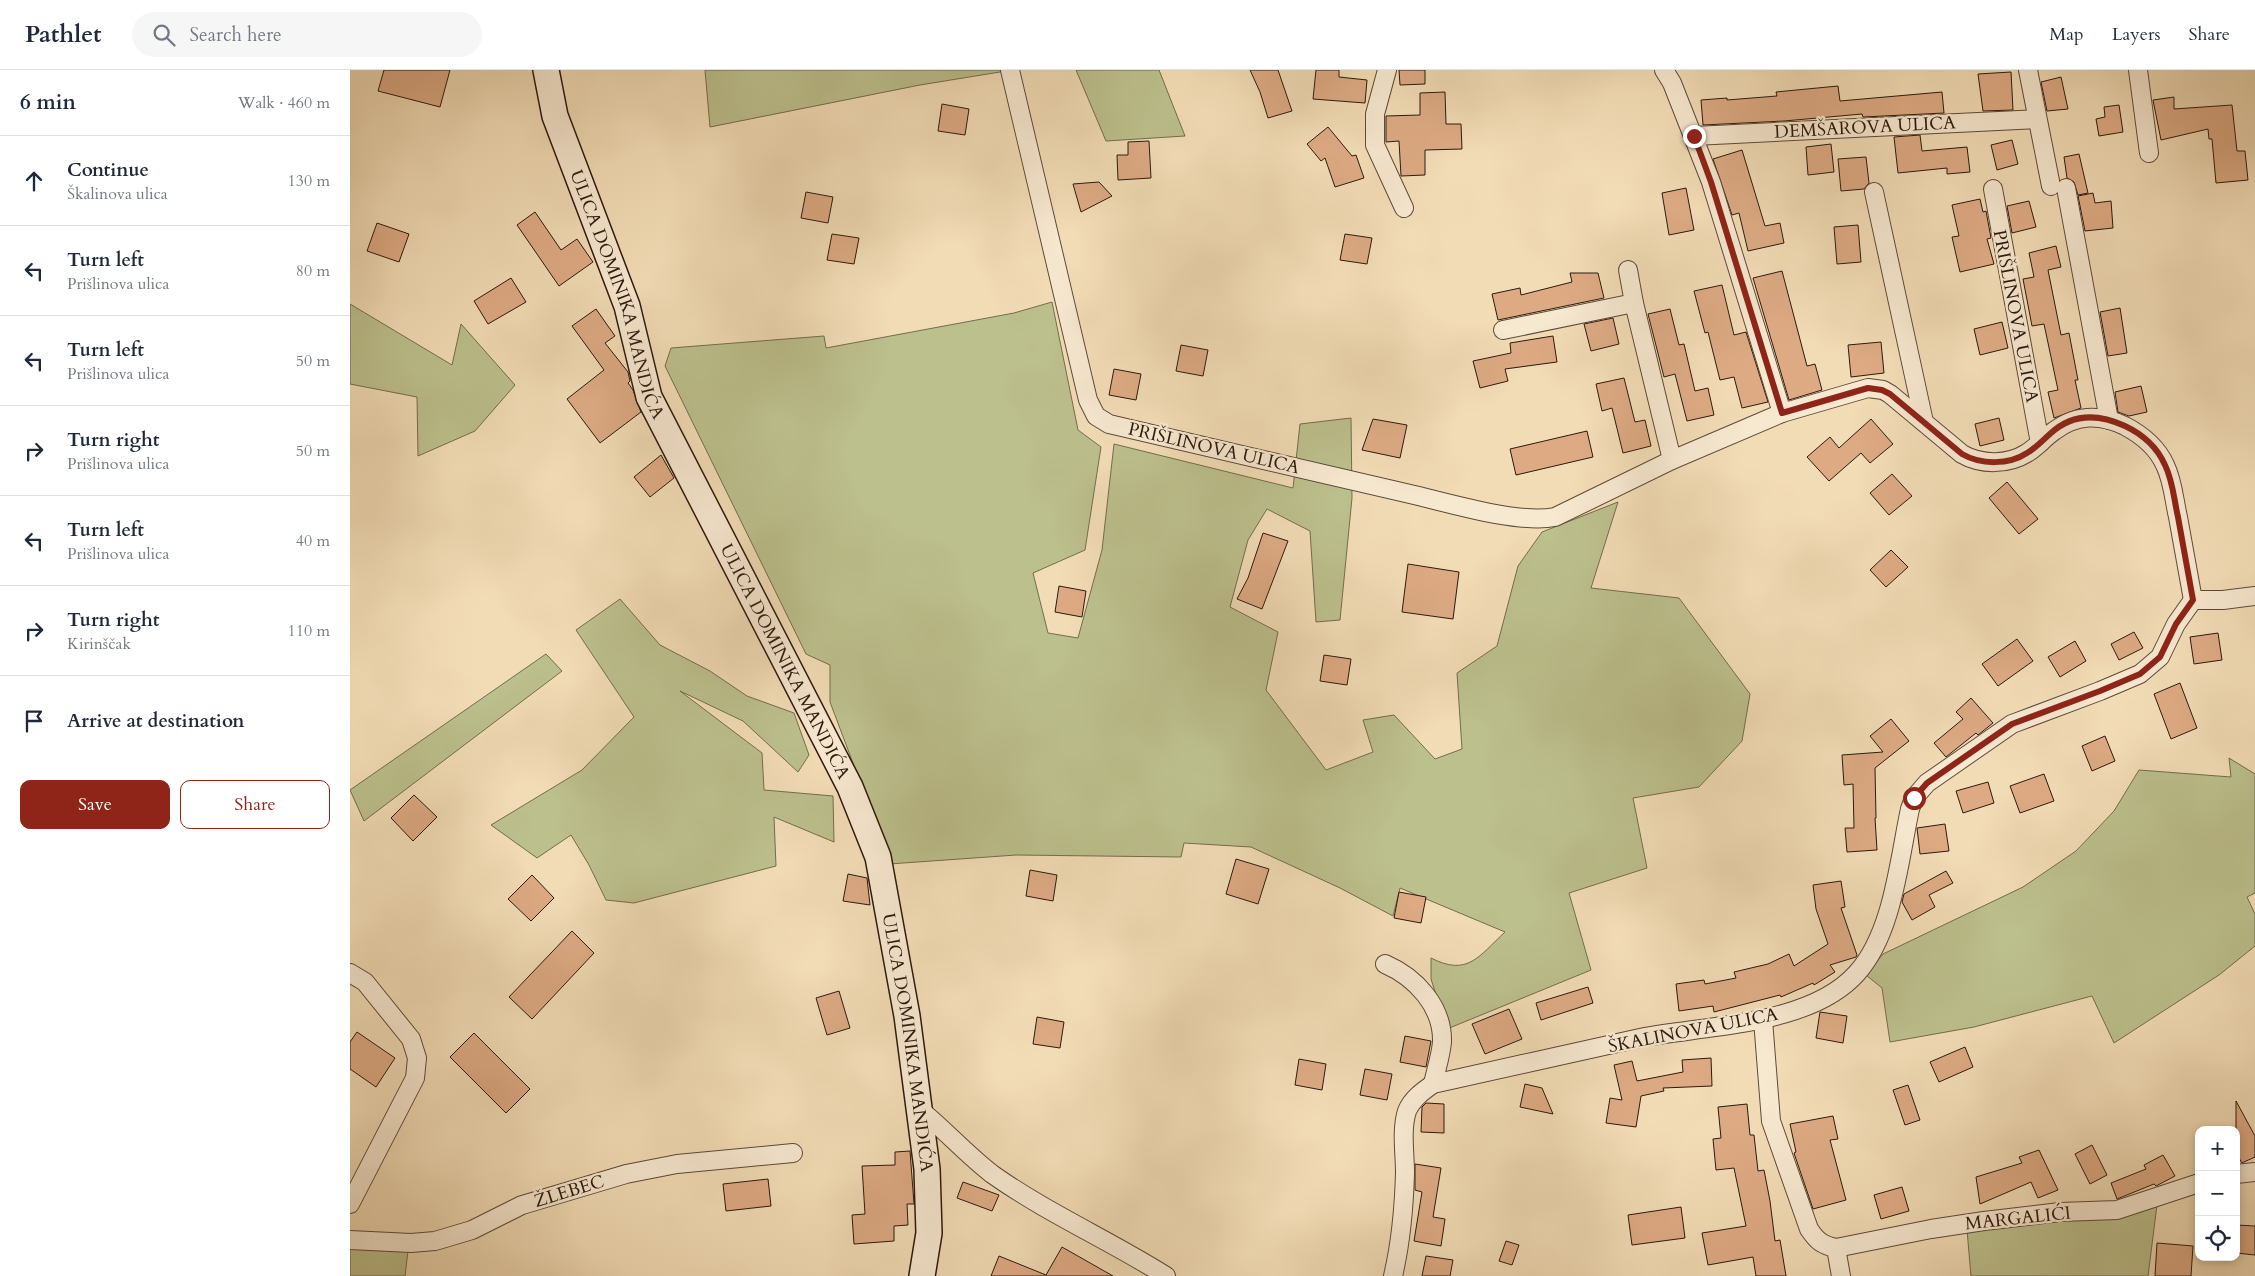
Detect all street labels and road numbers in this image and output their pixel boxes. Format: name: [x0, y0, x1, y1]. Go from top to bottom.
street label: DEMŠAROVA ULICA: [1774, 110, 1957, 145]
street label: ULICA DOMINIKA MANDIĆA: [564, 166, 670, 424]
street label: PRIŠLINOVA ULICA: [1987, 228, 2045, 405]
street label: PRIŠLINOVA ULICA: [1126, 417, 1302, 480]
street label: ULICA DOMINIKA MANDIĆA: [714, 540, 856, 784]
street label: ULICA DOMINIKA MANDIĆA: [876, 911, 939, 1174]
street label: ŠKALINOVA ULICA: [1606, 1002, 1780, 1059]
street label: ŽLEBEC: [531, 1169, 607, 1214]
street label: MARGALIĆI: [1964, 1201, 2072, 1236]

